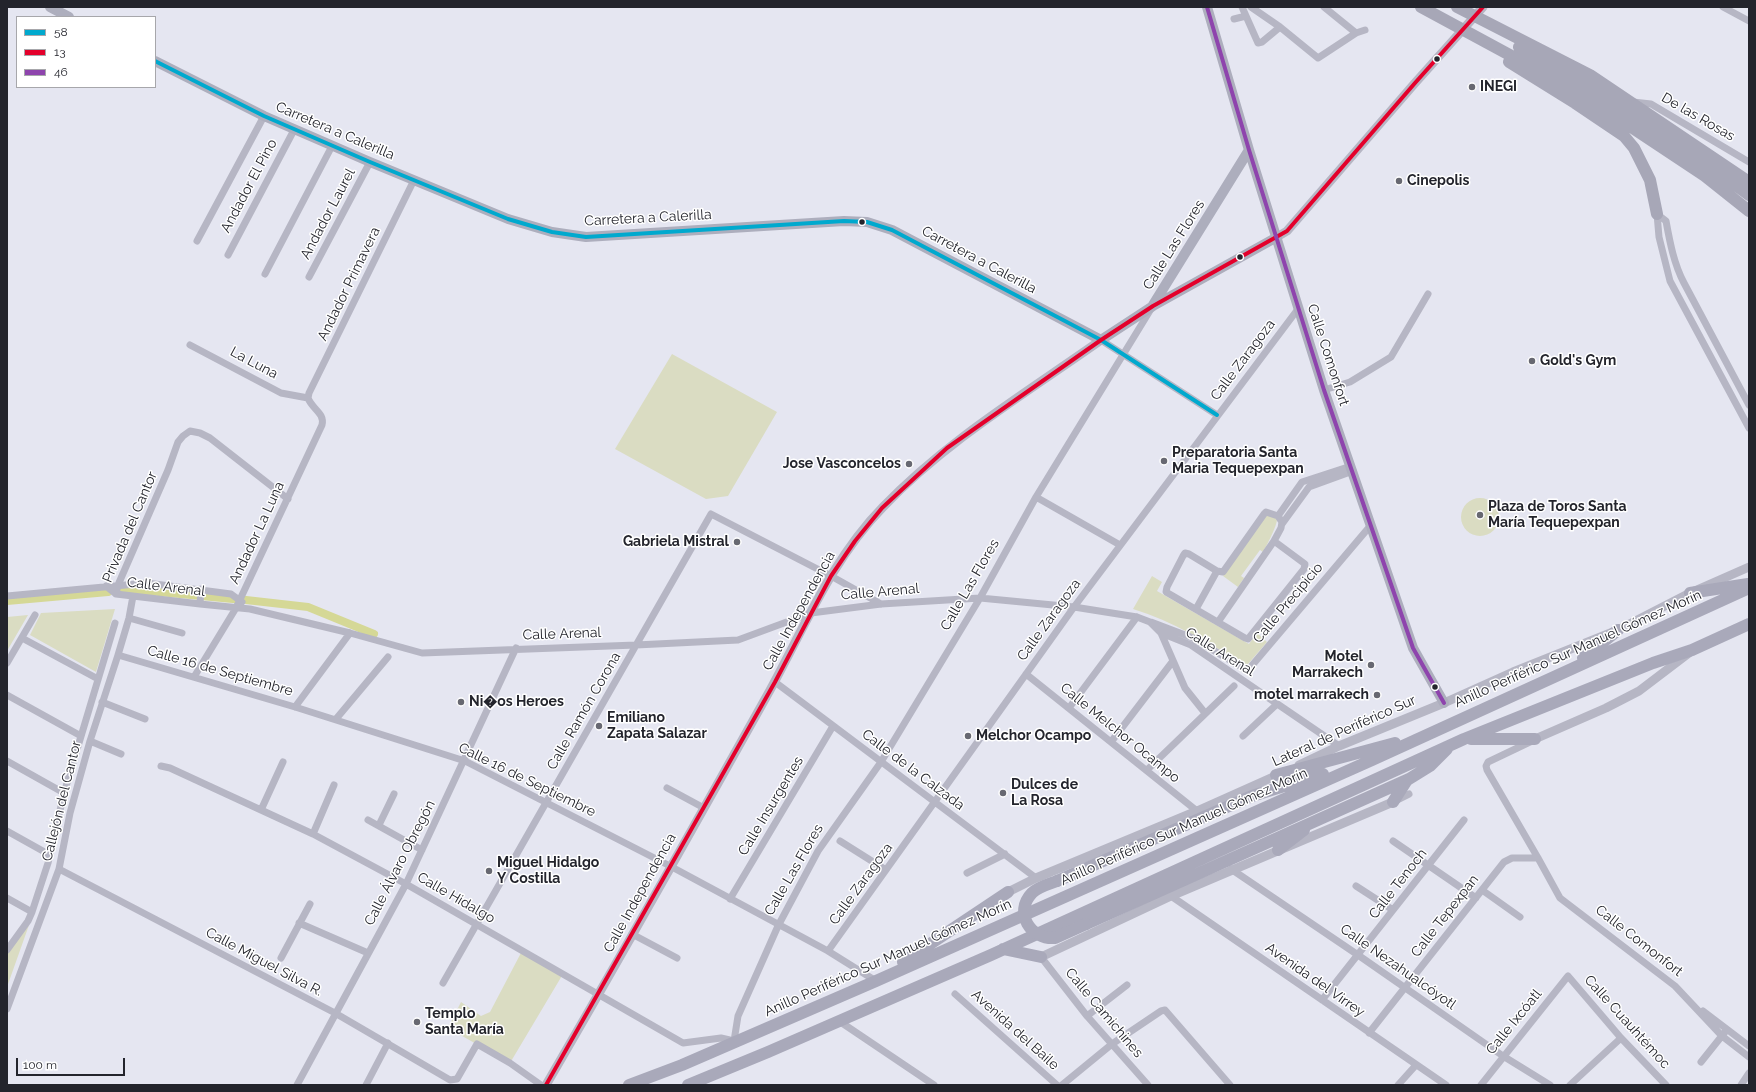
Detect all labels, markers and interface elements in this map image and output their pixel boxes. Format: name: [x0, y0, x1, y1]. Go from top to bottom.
legend: [16, 16, 156, 88]
text: 58: [54, 25, 68, 39]
text: 13: [54, 45, 66, 59]
unlabelled marker: [1432, 54, 1442, 64]
text: 46: [54, 65, 68, 79]
place label: INEGI: [1480, 79, 1517, 95]
marker: INEGI: [1467, 82, 1477, 92]
street label: De las Rosas: [1658, 89, 1738, 145]
street label: Carretera a Calerilla: [273, 98, 397, 164]
street label: Andador El Pino: [217, 136, 281, 236]
street label: Andador Laurel: [297, 166, 359, 262]
place label: Cinepolis: [1407, 173, 1469, 189]
marker: Cinepolis: [1394, 176, 1404, 186]
street label: Calle Las Flores: [1140, 197, 1208, 293]
street label: Carretera a Calerilla: [584, 206, 712, 230]
unlabelled marker: [857, 217, 867, 227]
street label: Carretera a Calerilla: [919, 223, 1039, 297]
street label: Andador Primavera: [314, 224, 384, 344]
unlabelled marker: [1235, 252, 1245, 262]
street label: Calle Comonfort: [1304, 302, 1352, 408]
street label: Calle Zaragoza: [1207, 316, 1279, 404]
street label: La Luna: [227, 343, 281, 383]
place label: Gold's Gym: [1540, 353, 1616, 369]
marker: Gold's Gym: [1527, 356, 1537, 366]
place label: Preparatoria Santa Maria Tequepexpan: [1172, 445, 1304, 478]
place label: Jose Vasconcelos: [783, 456, 901, 472]
marker: Preparatoria Santa Maria Tequepexpan: [1159, 456, 1169, 466]
marker: Jose Vasconcelos: [904, 459, 914, 469]
street label: Privada del Cantor: [99, 469, 161, 585]
street label: Andador La Luna: [226, 479, 288, 587]
place label: Plaza de Toros Santa María Tequepexpan: [1488, 499, 1627, 532]
marker: Plaza de Toros Santa María Tequepexpan: [1475, 510, 1485, 520]
place label: Gabriela Mistral: [623, 534, 729, 550]
street label: Calle Las Flores: [937, 536, 1003, 634]
marker: Gabriela Mistral: [732, 537, 742, 547]
street label: Calle Independencia: [759, 548, 839, 674]
street label: Calle Precipicio: [1250, 559, 1326, 647]
street label: Calle Arenal: [126, 574, 206, 600]
street label: Calle Zaragoza: [1014, 576, 1084, 664]
street label: Calle Arenal: [840, 580, 920, 604]
street label: Anillo Periférico Sur Manuel Gómez Morín: [1452, 587, 1704, 711]
street label: Calle Arenal: [522, 624, 602, 644]
street label: Calle Arenal: [1182, 624, 1258, 680]
street label: Calle 16 de Septiembre: [145, 642, 295, 700]
street label: Calle Ramón Corona: [543, 649, 625, 773]
place label: Motel Marrakech: [1292, 649, 1363, 682]
marker: Motel Marrakech: [1366, 660, 1376, 670]
street label: Calle Melchor Ocampo: [1057, 680, 1183, 786]
unlabelled marker: [1430, 682, 1440, 692]
place label: motel marrakech: [1254, 687, 1369, 703]
marker: motel marrakech: [1372, 690, 1382, 700]
street label: Lateral de Periférico Sur: [1270, 692, 1418, 770]
place label: Ni�os Heroes: [469, 694, 564, 710]
marker: Ni�os Heroes: [456, 697, 466, 707]
place label: Emiliano Zapata Salazar: [607, 710, 707, 742]
marker: Emiliano Zapata Salazar: [594, 721, 604, 731]
street label: Calle de la Calzada: [858, 726, 968, 814]
place label: Melchor Ocampo: [976, 728, 1091, 744]
marker: Melchor Ocampo: [963, 731, 973, 741]
street label: Callejón del Cantor: [39, 739, 85, 863]
street label: Calle 16 de Septiembre: [456, 739, 598, 821]
street label: Calle Insurgentes: [735, 753, 807, 859]
street label: Anillo Periférico Sur Manuel Gómez Morín: [1058, 765, 1310, 889]
place label: Dulces de La Rosa: [1011, 777, 1078, 810]
marker: Dulces de La Rosa: [998, 788, 1008, 798]
street label: Calle Álvaro Obregón: [361, 798, 439, 928]
street label: Calle Las Flores: [761, 821, 827, 919]
street label: Calle Independencia: [600, 830, 680, 956]
street label: Calle Zaragoza: [826, 840, 896, 928]
street label: Calle Tenoch: [1365, 846, 1431, 922]
place label: Miguel Hidalgo Y Costilla: [497, 855, 599, 888]
marker: Miguel Hidalgo Y Costilla: [484, 866, 494, 876]
street label: Calle Hidalgo: [414, 869, 498, 927]
street label: Calle Tepexpan: [1408, 871, 1482, 961]
street label: Anillo Periférico Sur Manuel Gómez Morín: [762, 896, 1014, 1020]
street label: Calle Comonfort: [1592, 902, 1686, 980]
street label: Calle Nezahualcóyotl: [1337, 921, 1459, 1013]
street label: Calle Miguel Silva R.: [203, 924, 325, 1000]
street label: Avenida del Virrey: [1262, 939, 1368, 1021]
street label: Calle Camichines: [1062, 965, 1146, 1061]
street label: Calle Cuauhtémoc: [1581, 972, 1673, 1072]
street label: Avenida del Baile: [968, 986, 1062, 1074]
street label: Calle Ixcóatl: [1483, 986, 1545, 1058]
place label: Templo Santa María: [425, 1006, 504, 1038]
marker: Templo Santa María: [412, 1017, 422, 1027]
scale bar: [18, 1050, 127, 1076]
text: 100 m: [23, 1058, 57, 1072]

